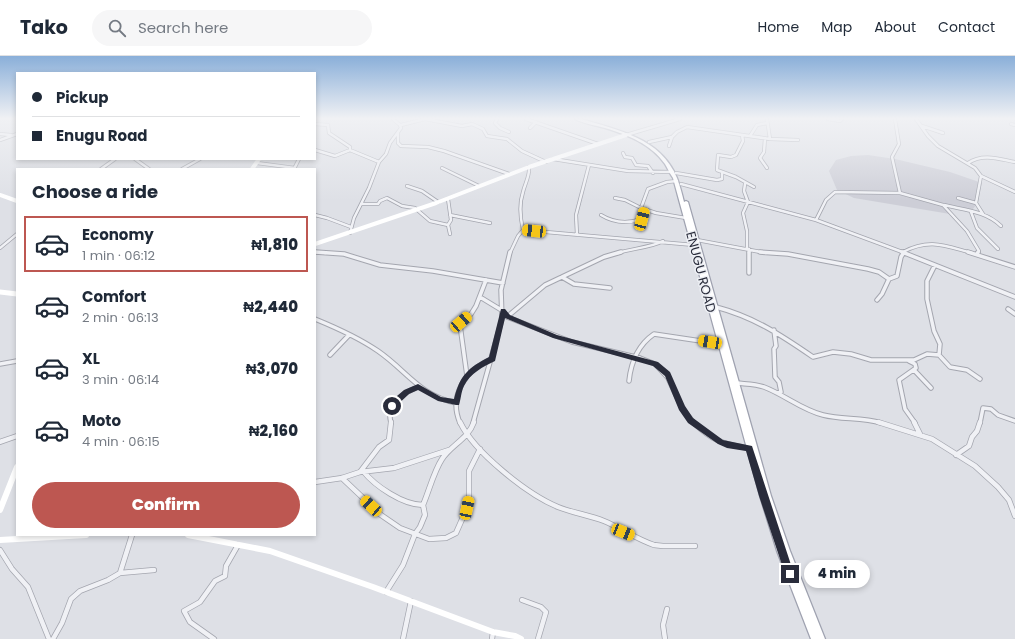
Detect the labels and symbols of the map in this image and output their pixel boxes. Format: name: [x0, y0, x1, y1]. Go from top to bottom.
car: [633, 206, 651, 232]
car: [521, 224, 547, 238]
street label: ENUGU ROAD: [681, 229, 721, 315]
car: [448, 310, 474, 334]
car: [697, 334, 723, 350]
route start: [383, 397, 401, 415]
car: [358, 494, 384, 518]
car: [459, 495, 475, 521]
car: [610, 522, 636, 542]
callout: 4 min: [804, 560, 870, 588]
route end: [781, 565, 799, 583]

